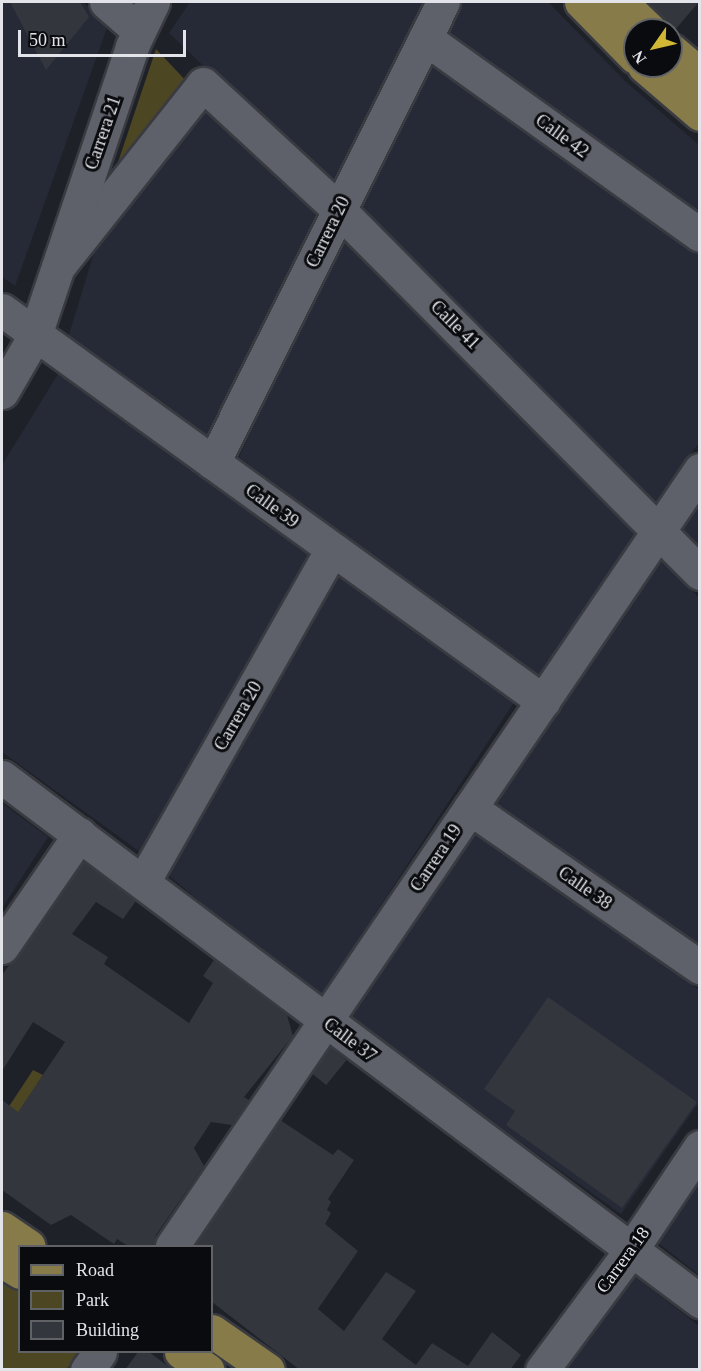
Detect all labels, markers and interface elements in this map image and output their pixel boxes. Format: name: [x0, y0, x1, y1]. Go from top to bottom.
scale bar: [21, 18, 189, 56]
north arrow: [623, 18, 683, 78]
text: 50 m: [29, 30, 66, 50]
text: N: [629, 48, 650, 67]
street label: Carrera 21: [80, 93, 126, 173]
street label: Calle 42: [531, 109, 593, 163]
street label: Carrera 20: [302, 193, 354, 271]
street label: Calle 41: [426, 296, 484, 354]
street label: Calle 39: [241, 479, 303, 533]
street label: Carrera 20: [210, 677, 266, 755]
street label: Carrera 19: [406, 820, 466, 896]
street label: Calle 38: [554, 862, 616, 914]
street label: Calle 37: [319, 1013, 381, 1067]
street label: Carrera 18: [592, 1223, 654, 1297]
legend: [18, 1245, 213, 1353]
text: Road: [76, 1260, 114, 1280]
text: Park: [76, 1290, 109, 1310]
text: Building: [76, 1320, 139, 1340]

